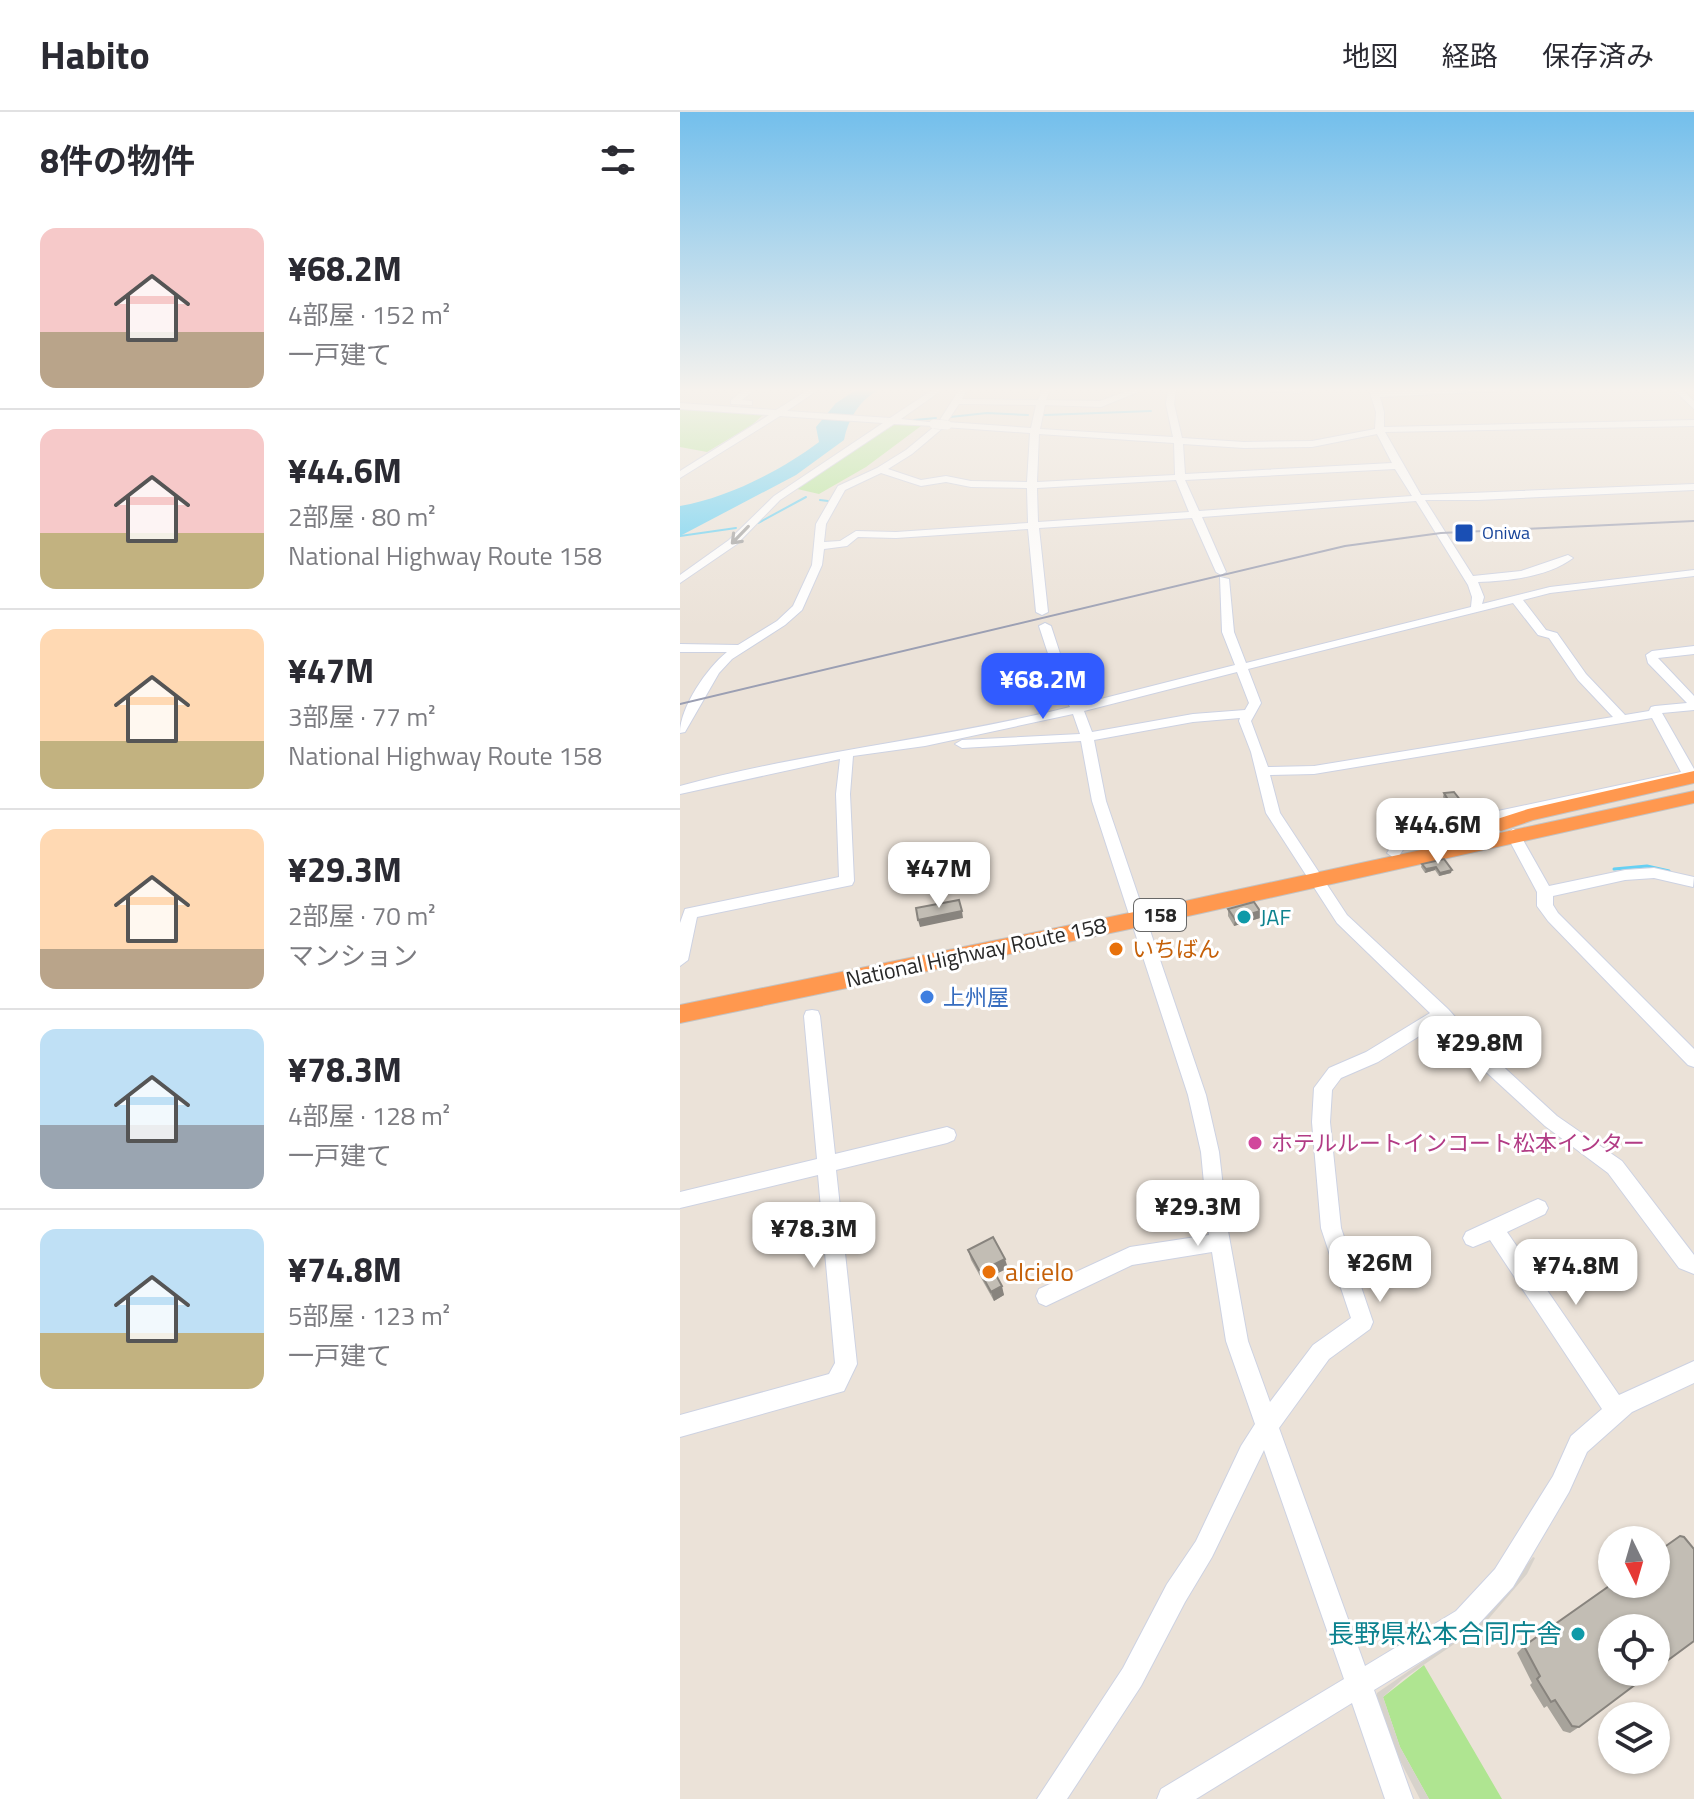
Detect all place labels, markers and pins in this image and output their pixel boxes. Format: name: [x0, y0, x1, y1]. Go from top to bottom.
place label: Oniwa: [1482, 519, 1530, 546]
marker: Oniwa: [1453, 522, 1475, 544]
pin: ¥68.2M: [978, 653, 1108, 721]
pin: ¥44.6M: [1373, 798, 1503, 866]
pin: ¥47M: [892, 842, 986, 910]
place label: JAF: [1260, 900, 1291, 934]
marker: JAF: [1235, 908, 1253, 926]
place label: いちばん: [1132, 932, 1220, 966]
marker: いちばん: [1107, 940, 1125, 958]
place label: 上州屋: [943, 980, 1009, 1014]
marker: 上州屋: [918, 988, 936, 1006]
pin: ¥29.8M: [1415, 1016, 1545, 1084]
place label: ホテルルートインコート松本インター: [1271, 1126, 1645, 1160]
marker: ホテルルートインコート松本インター: [1246, 1134, 1264, 1152]
pin: ¥29.3M: [1133, 1180, 1263, 1248]
pin: ¥78.3M: [749, 1202, 879, 1270]
pin: ¥26M: [1333, 1236, 1427, 1304]
pin: ¥74.8M: [1511, 1239, 1641, 1307]
place label: alcielo: [1005, 1252, 1074, 1291]
marker: alcielo: [980, 1263, 998, 1281]
place label: 長野県松本合同庁舎: [1328, 1614, 1562, 1653]
marker: 長野県松本合同庁舎: [1569, 1625, 1587, 1643]

